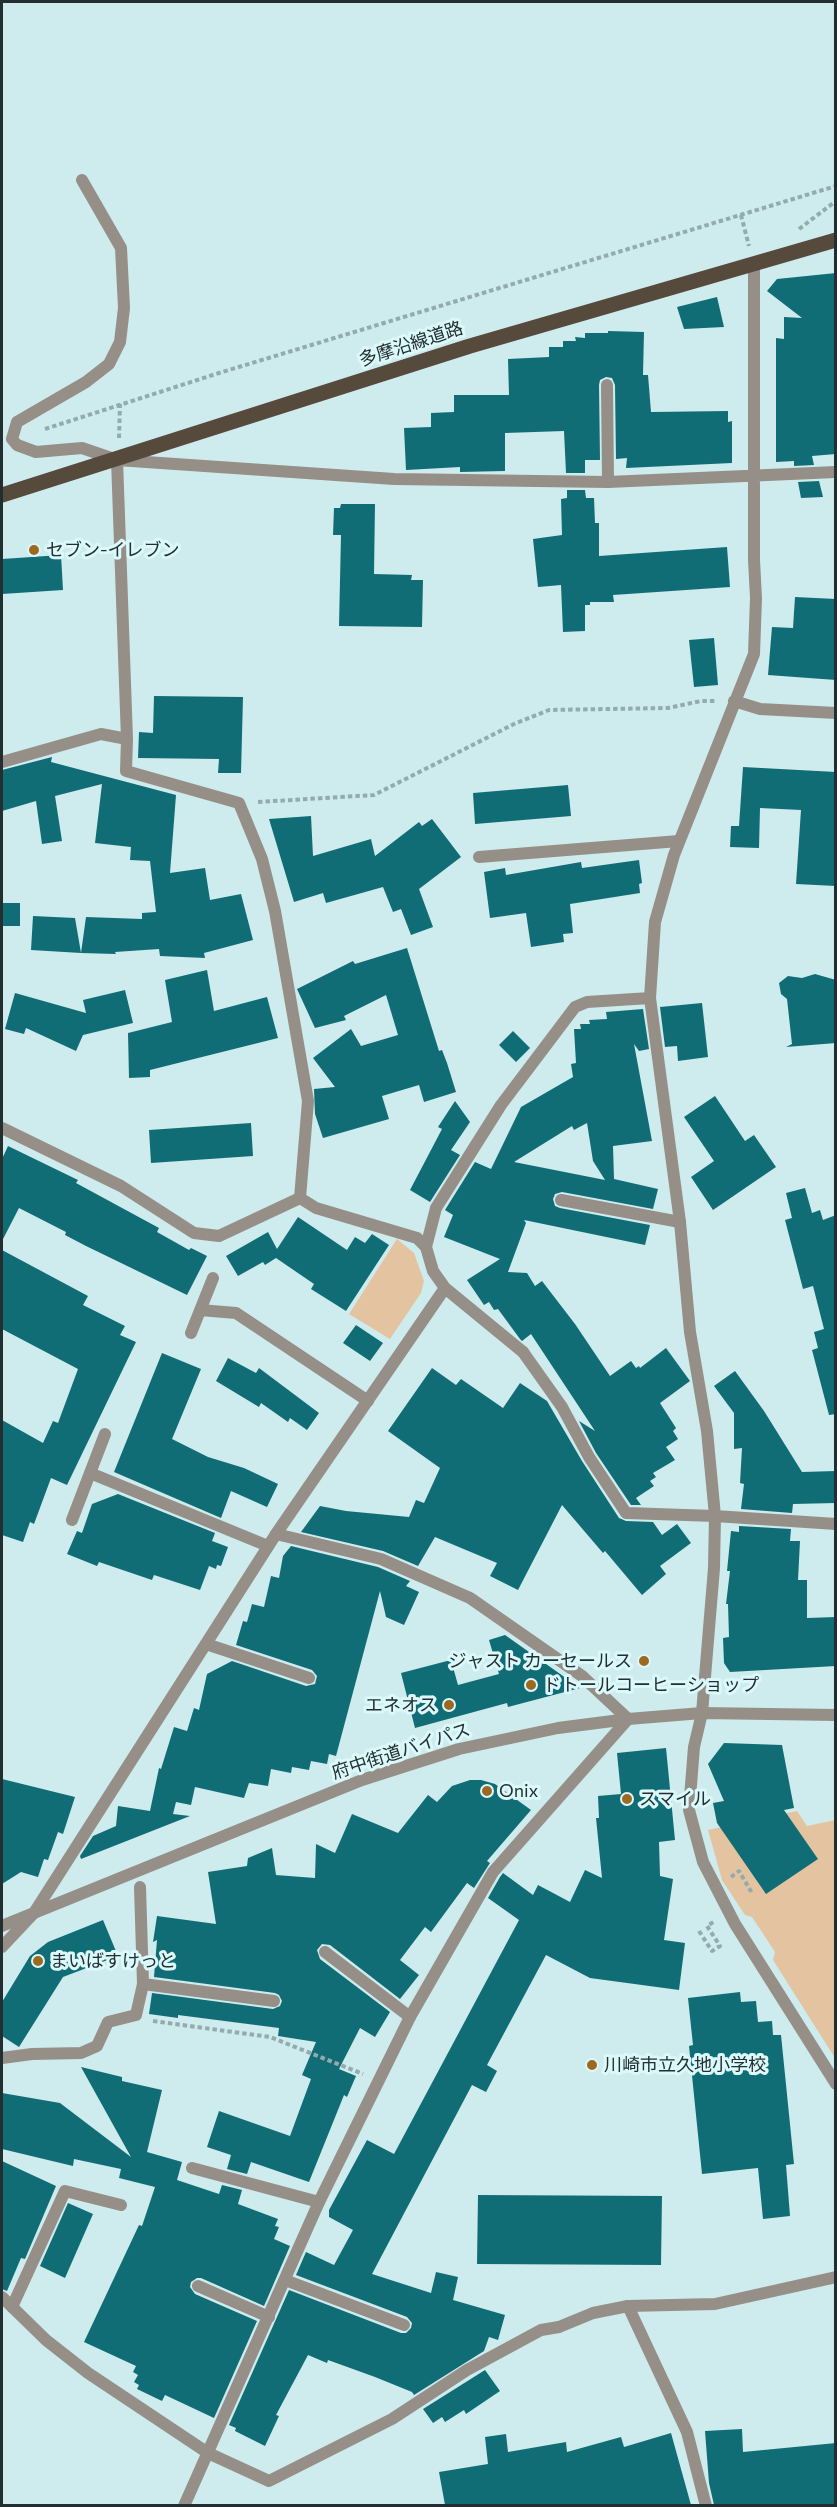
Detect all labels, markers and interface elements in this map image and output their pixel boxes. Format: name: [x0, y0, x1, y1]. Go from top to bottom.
street label: 多摩沿線道路: [356, 317, 466, 371]
place label: セブン-イレブン: [46, 539, 180, 561]
marker: セブン-イレブン: [27, 543, 41, 557]
place label: ジャスト カーセールス: [449, 1650, 632, 1672]
marker: ジャスト カーセールス: [637, 1654, 651, 1668]
place label: ドトールコーヒーショップ: [543, 1674, 759, 1696]
marker: ドトールコーヒーショップ: [524, 1678, 538, 1692]
place label: エネオス: [365, 1694, 437, 1716]
marker: エネオス: [442, 1698, 456, 1712]
street label: 府中街道バイパス: [329, 1718, 473, 1784]
place label: Onix: [499, 1780, 538, 1802]
marker: Onix: [480, 1784, 494, 1798]
place label: スマイル: [639, 1788, 711, 1810]
marker: スマイル: [620, 1792, 634, 1806]
place label: まいばすけっと: [50, 1950, 176, 1972]
marker: まいばすけっと: [31, 1954, 45, 1968]
place label: 川崎市立久地小学校: [604, 2054, 766, 2076]
marker: 川崎市立久地小学校: [585, 2058, 599, 2072]

